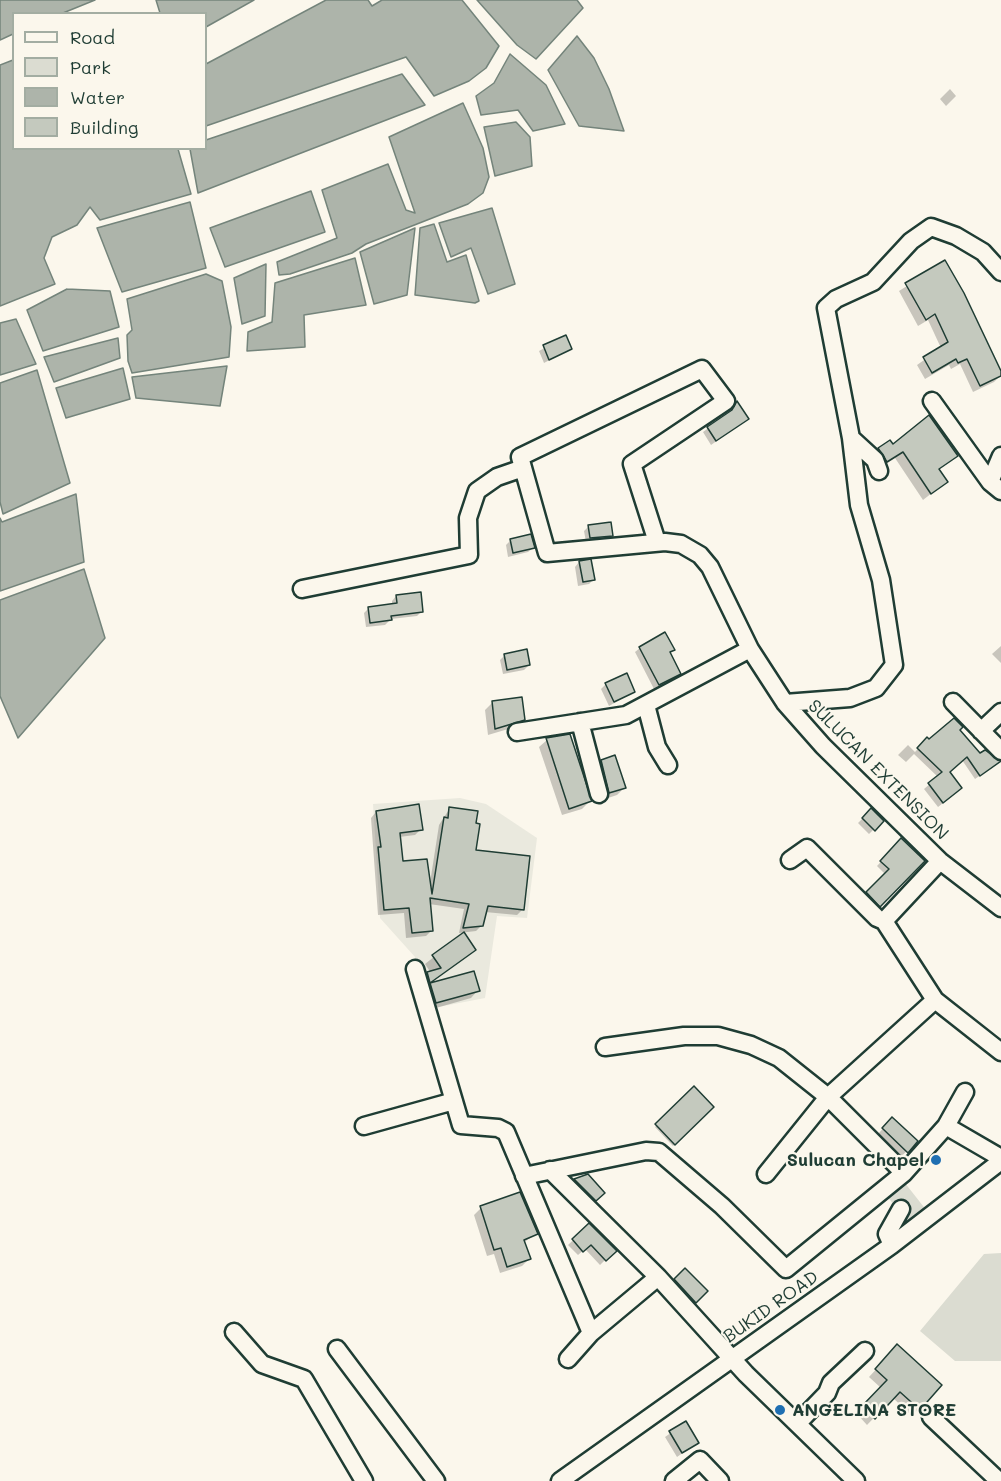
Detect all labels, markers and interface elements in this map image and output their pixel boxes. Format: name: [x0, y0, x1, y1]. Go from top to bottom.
legend: [12, 12, 207, 150]
text: Road: [70, 25, 115, 49]
text: Park: [70, 55, 111, 79]
text: Water: [70, 85, 125, 109]
text: Building: [70, 115, 138, 139]
street label: SULUCAN EXTENSION: [803, 695, 953, 845]
place label: Sulucan Chapel: [787, 1149, 924, 1171]
marker: Sulucan Chapel: [929, 1153, 943, 1167]
street label: BUKID ROAD: [719, 1266, 823, 1348]
place label: ANGELINA STORE: [792, 1399, 956, 1421]
marker: ANGELINA STORE: [773, 1403, 787, 1417]

